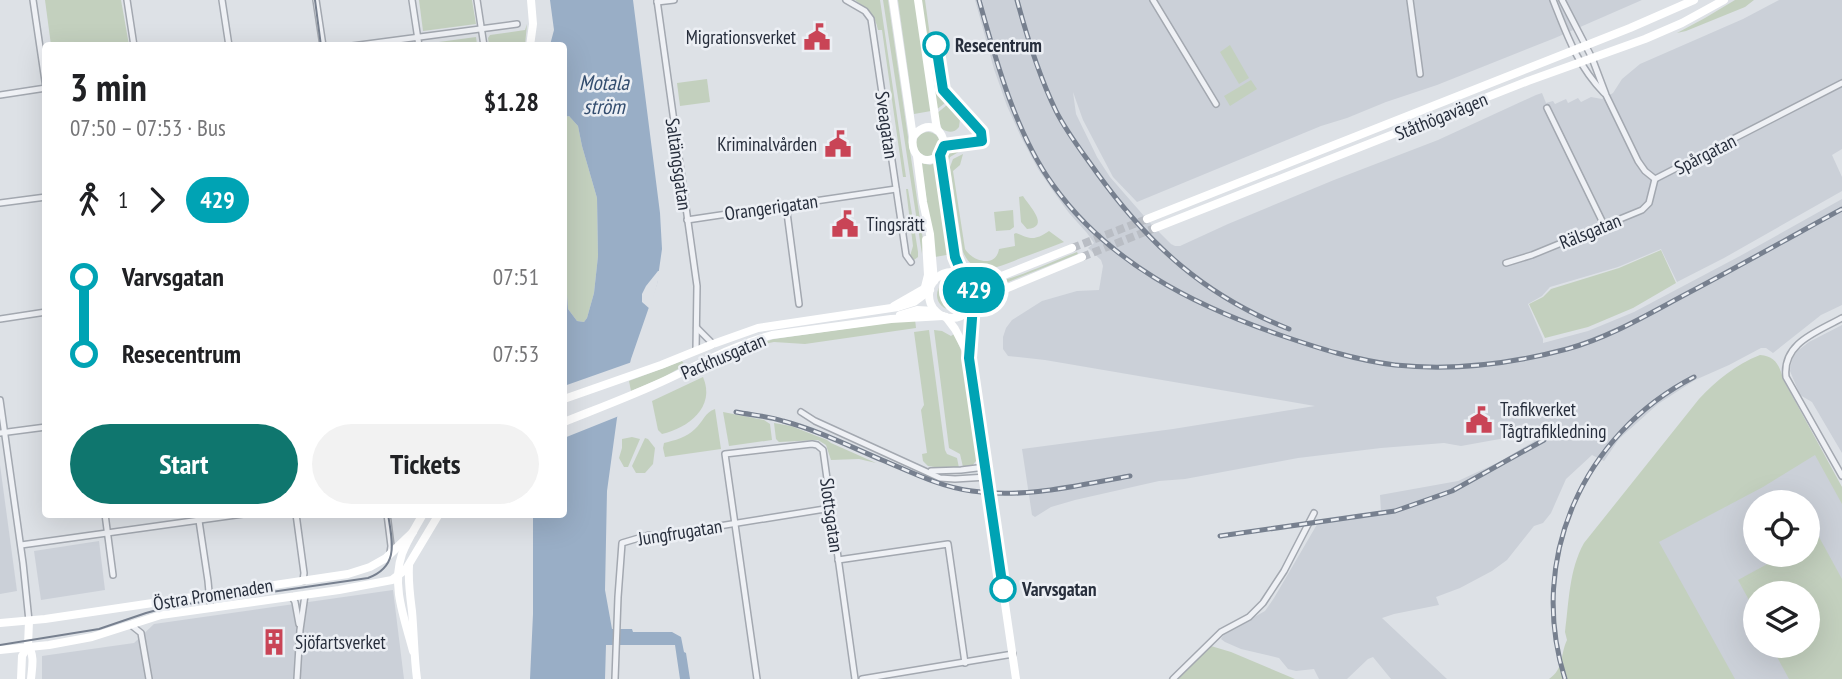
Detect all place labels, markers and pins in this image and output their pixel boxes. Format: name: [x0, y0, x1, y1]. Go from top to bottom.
public building icon: Migrationsverket: [802, 22, 832, 52]
place label: Migrationsverket: [686, 25, 797, 49]
marker: Resecentrum: [923, 32, 949, 58]
place label: Resecentrum: [955, 33, 1042, 57]
public building icon: Kriminalvården: [823, 129, 853, 159]
place label: Kriminalvården: [717, 132, 817, 156]
public building icon: Tingsrätt: [830, 209, 860, 239]
place label: Tingsrätt: [866, 212, 926, 236]
place label: Trafikverket Tågtrafikledning: [1500, 397, 1606, 443]
public building icon: Trafikverket Tågtrafikledning: [1464, 405, 1494, 435]
marker: Varvsgatan: [990, 576, 1016, 602]
place label: Varvsgatan: [1021, 577, 1096, 601]
building icon: Sjöfartsverket: [259, 627, 289, 657]
place label: Sjöfartsverket: [295, 630, 386, 654]

